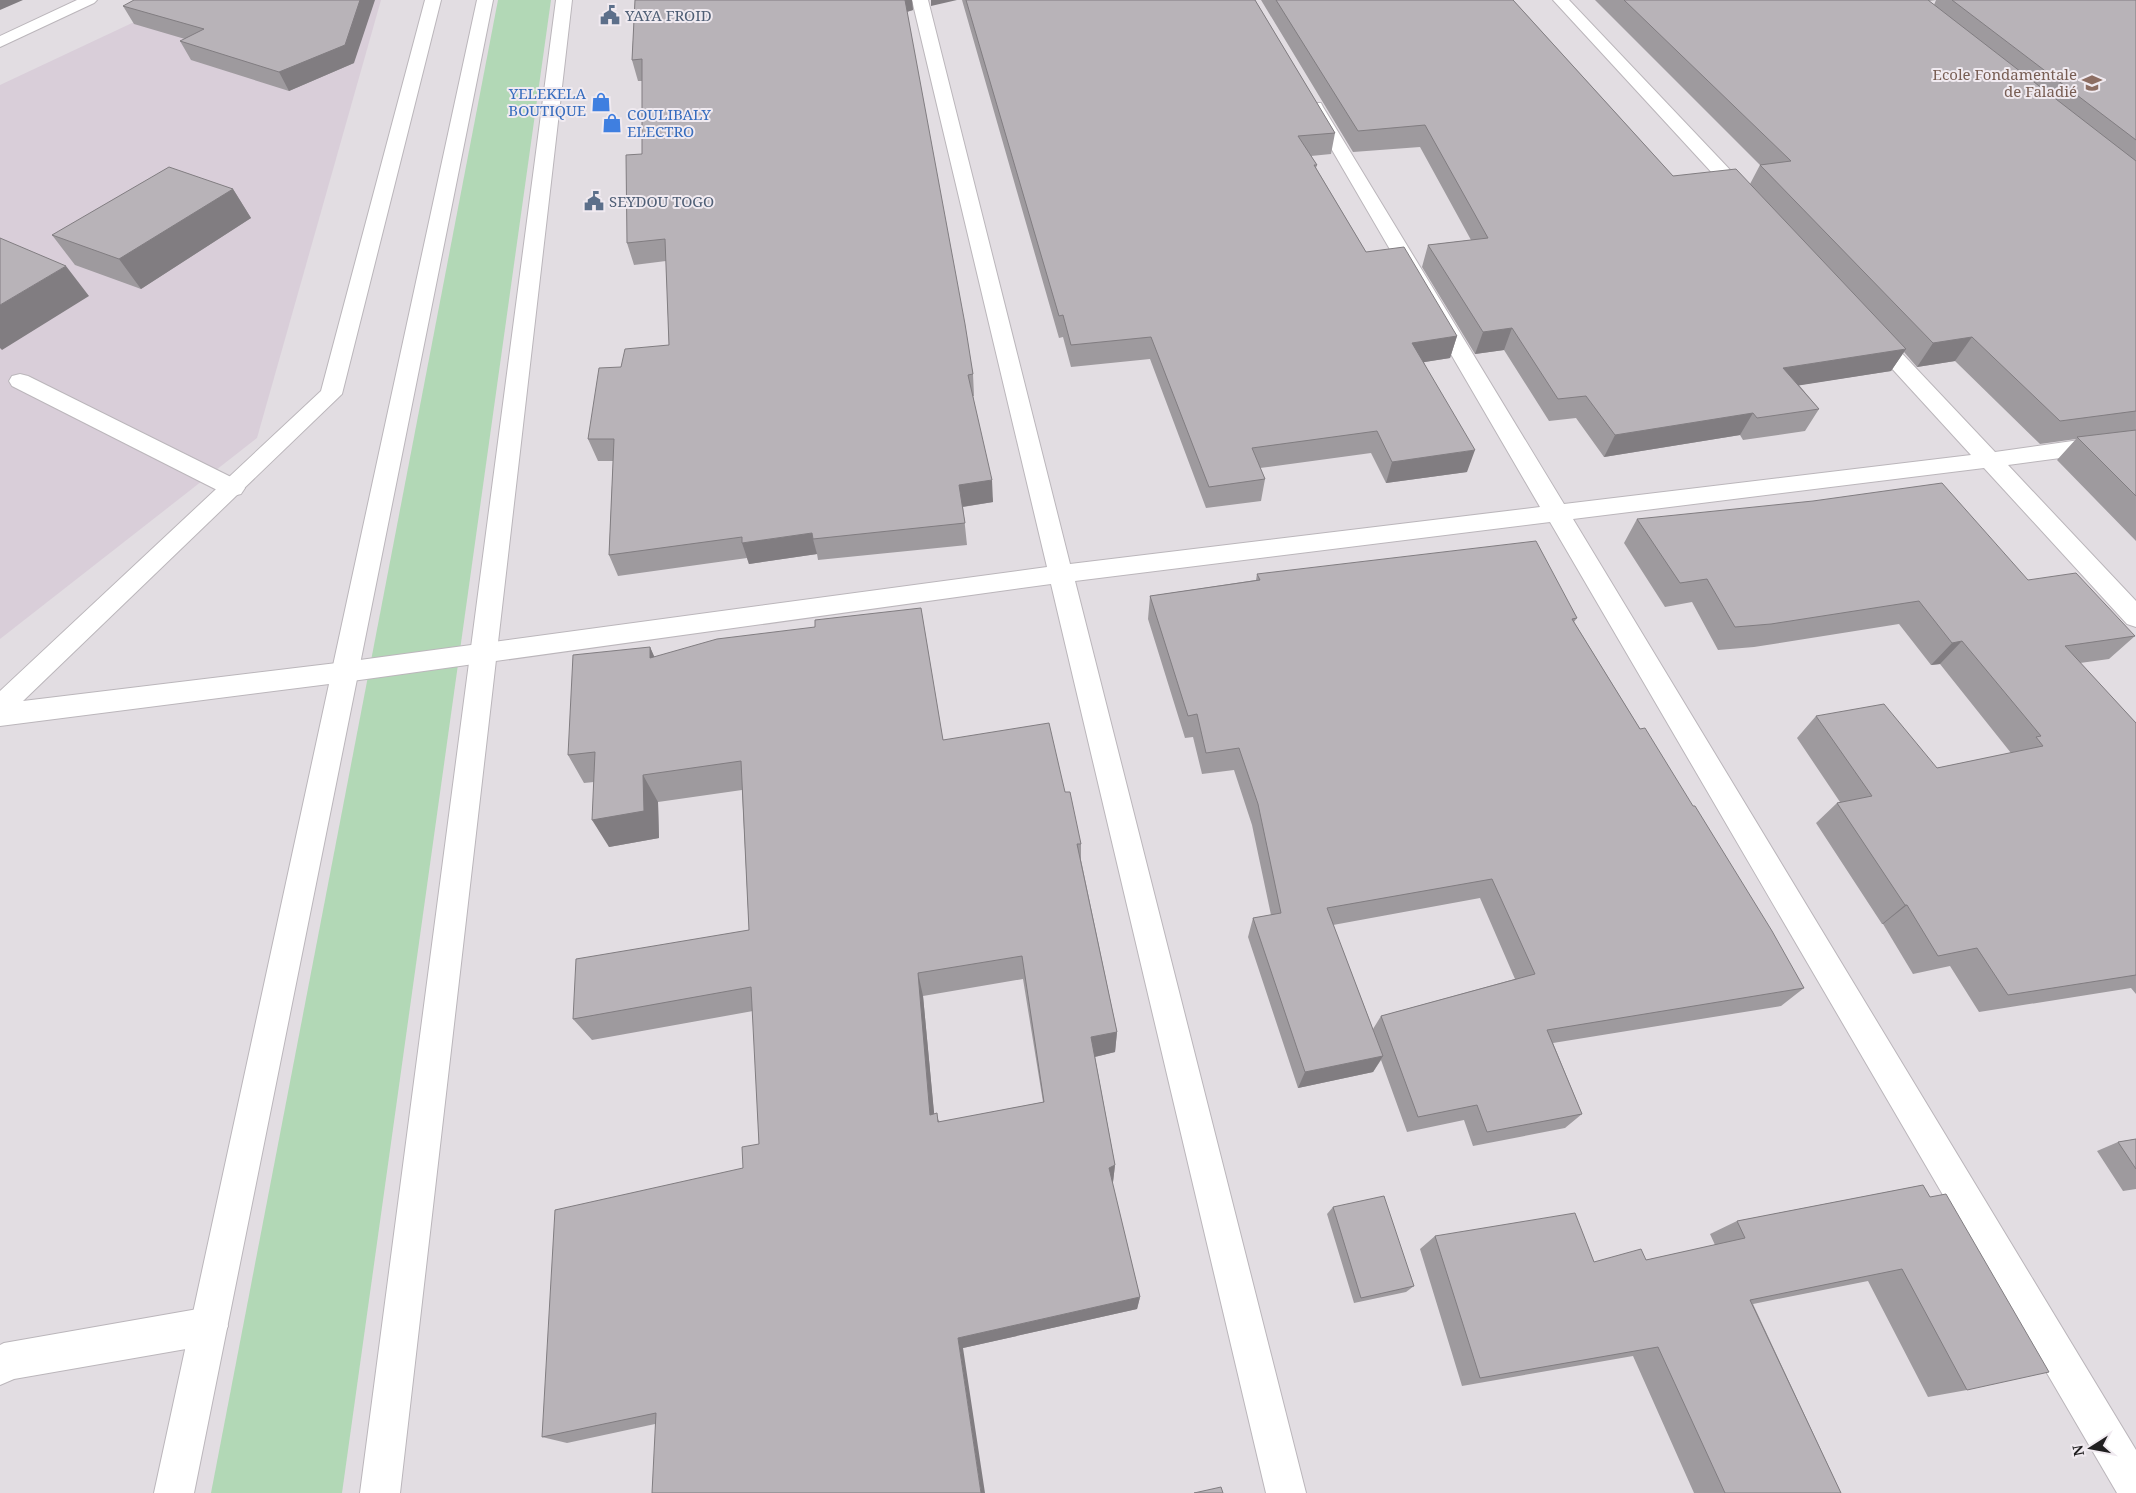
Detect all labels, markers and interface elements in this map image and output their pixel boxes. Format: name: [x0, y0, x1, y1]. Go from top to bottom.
public building icon: YAYA FROID: [599, 4, 621, 26]
place label: YAYA FROID: [624, 5, 712, 25]
place label: Ecole Fondamentale de Faladié: [1933, 64, 2077, 101]
school or university icon: Ecole Fondamentale de Faladié: [2081, 72, 2103, 94]
place label: YELEKELA BOUTIQUE: [508, 83, 586, 120]
shop icon: YELEKELA BOUTIQUE: [590, 91, 612, 113]
place label: COULIBALY ELECTRO: [627, 104, 711, 141]
shop icon: COULIBALY ELECTRO: [601, 112, 623, 134]
public building icon: SEYDOU TOGO: [583, 190, 605, 212]
place label: SEYDOU TOGO: [609, 191, 714, 211]
north arrow: [2066, 1423, 2116, 1473]
text: N: [2067, 1443, 2088, 1458]

